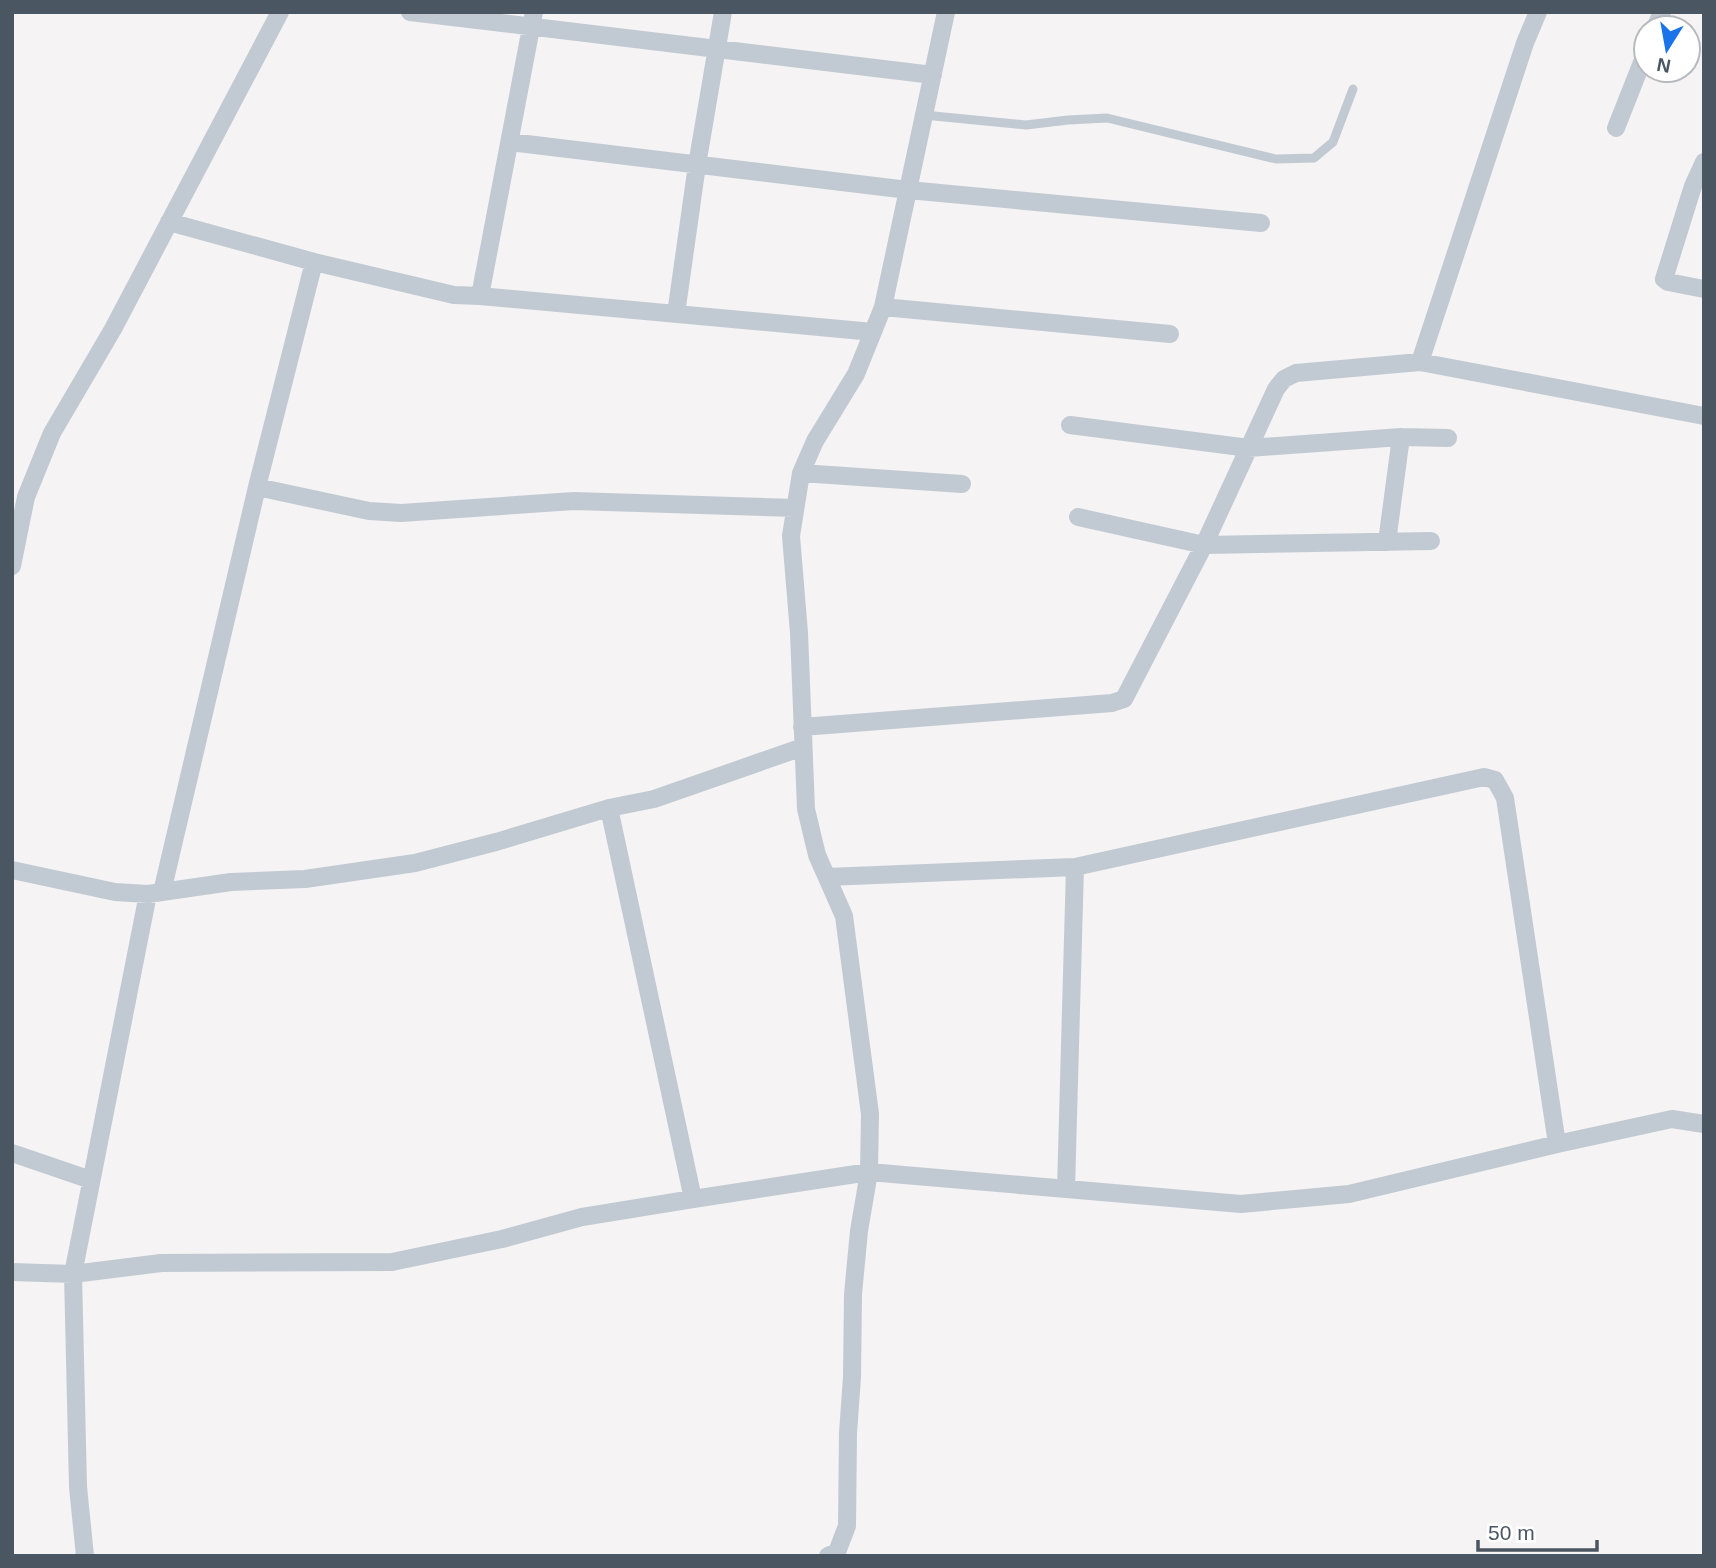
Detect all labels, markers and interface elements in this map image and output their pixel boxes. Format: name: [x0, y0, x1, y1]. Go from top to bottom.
north arrow: [1632, 14, 1702, 84]
text: N: [1655, 54, 1673, 77]
scale bar: [1478, 1508, 1597, 1552]
text: 50 m: [1488, 1521, 1535, 1544]

